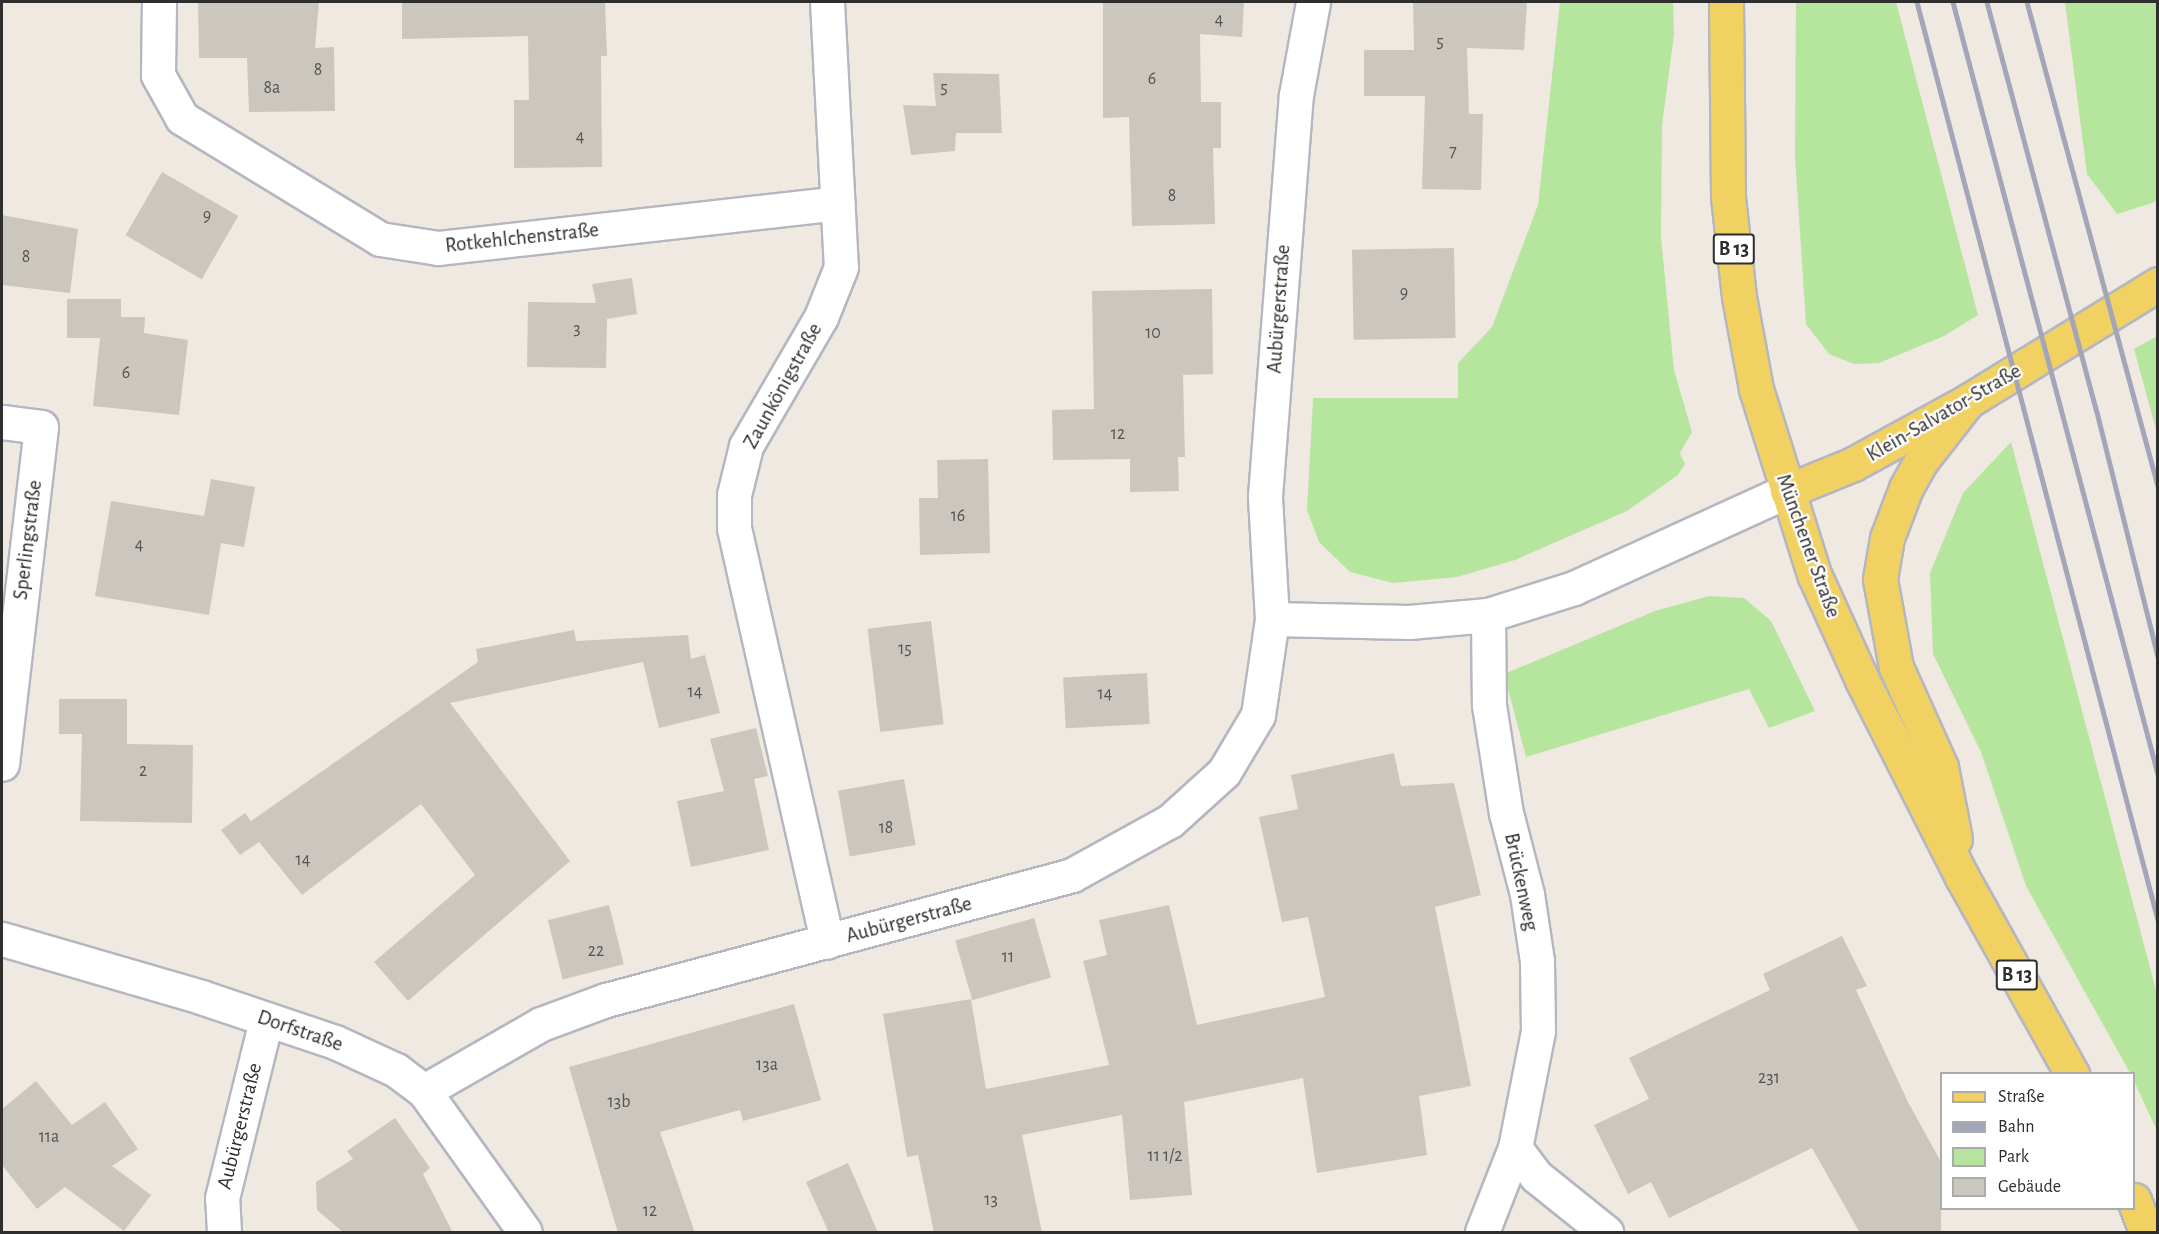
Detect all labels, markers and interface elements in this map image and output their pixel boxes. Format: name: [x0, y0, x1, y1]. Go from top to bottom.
house number: 4: [1215, 9, 1223, 31]
house number: 5: [1436, 31, 1444, 53]
house number: 8: [314, 59, 322, 81]
house number: 6: [1148, 68, 1156, 90]
house number: 8a: [264, 77, 280, 99]
house number: 5: [940, 77, 948, 99]
house number: 4: [576, 126, 584, 148]
house number: 7: [1449, 141, 1457, 163]
house number: 8: [1168, 185, 1176, 207]
house number: 9: [203, 205, 211, 227]
street label: Rotkehlchenstraße: [444, 217, 600, 259]
road number: B 13: [1712, 232, 1756, 266]
street label: Aubürgerstraße: [1262, 244, 1296, 374]
house number: 8: [22, 246, 30, 268]
house number: 9: [1400, 282, 1408, 304]
house number: 3: [573, 318, 581, 340]
street label: Zaunkönigstraße: [738, 319, 828, 453]
house number: 10: [1145, 322, 1161, 344]
street label: Klein-Salvator-Straße: [1862, 358, 2026, 468]
house number: 6: [122, 362, 130, 384]
house number: 12: [1111, 423, 1125, 445]
street label: Münchener Straße: [1770, 471, 1846, 621]
street label: Sperlingstraße: [8, 479, 48, 601]
house number: 16: [951, 505, 965, 527]
house number: 4: [135, 534, 143, 556]
house number: 15: [898, 638, 912, 660]
house number: 14: [688, 681, 702, 703]
house number: 14: [1098, 683, 1112, 705]
house number: 2: [139, 760, 147, 782]
house number: 18: [879, 817, 893, 839]
street label: Brückenweg: [1498, 831, 1544, 933]
house number: 14: [296, 849, 310, 871]
street label: Aubürgerstraße: [843, 891, 975, 949]
house number: 22: [588, 940, 604, 962]
house number: 11: [1002, 946, 1014, 968]
road number: B 13: [1994, 958, 2040, 992]
street label: Dorfstraße: [254, 1005, 346, 1057]
house number: 13a: [756, 1054, 778, 1076]
street label: Aubürgerstraße: [212, 1060, 268, 1192]
house number: 231: [1758, 1067, 1780, 1089]
legend: [1940, 1072, 2135, 1210]
text: Straße: [1998, 1088, 2044, 1106]
house number: 13b: [608, 1091, 630, 1113]
text: Bahn: [1998, 1118, 2034, 1136]
house number: 11a: [39, 1126, 59, 1148]
house number: 11 1/2: [1148, 1145, 1182, 1167]
text: Park: [1998, 1148, 2029, 1166]
text: Gebäude: [1998, 1178, 2061, 1196]
house number: 13: [984, 1189, 998, 1211]
house number: 12: [643, 1200, 657, 1222]

